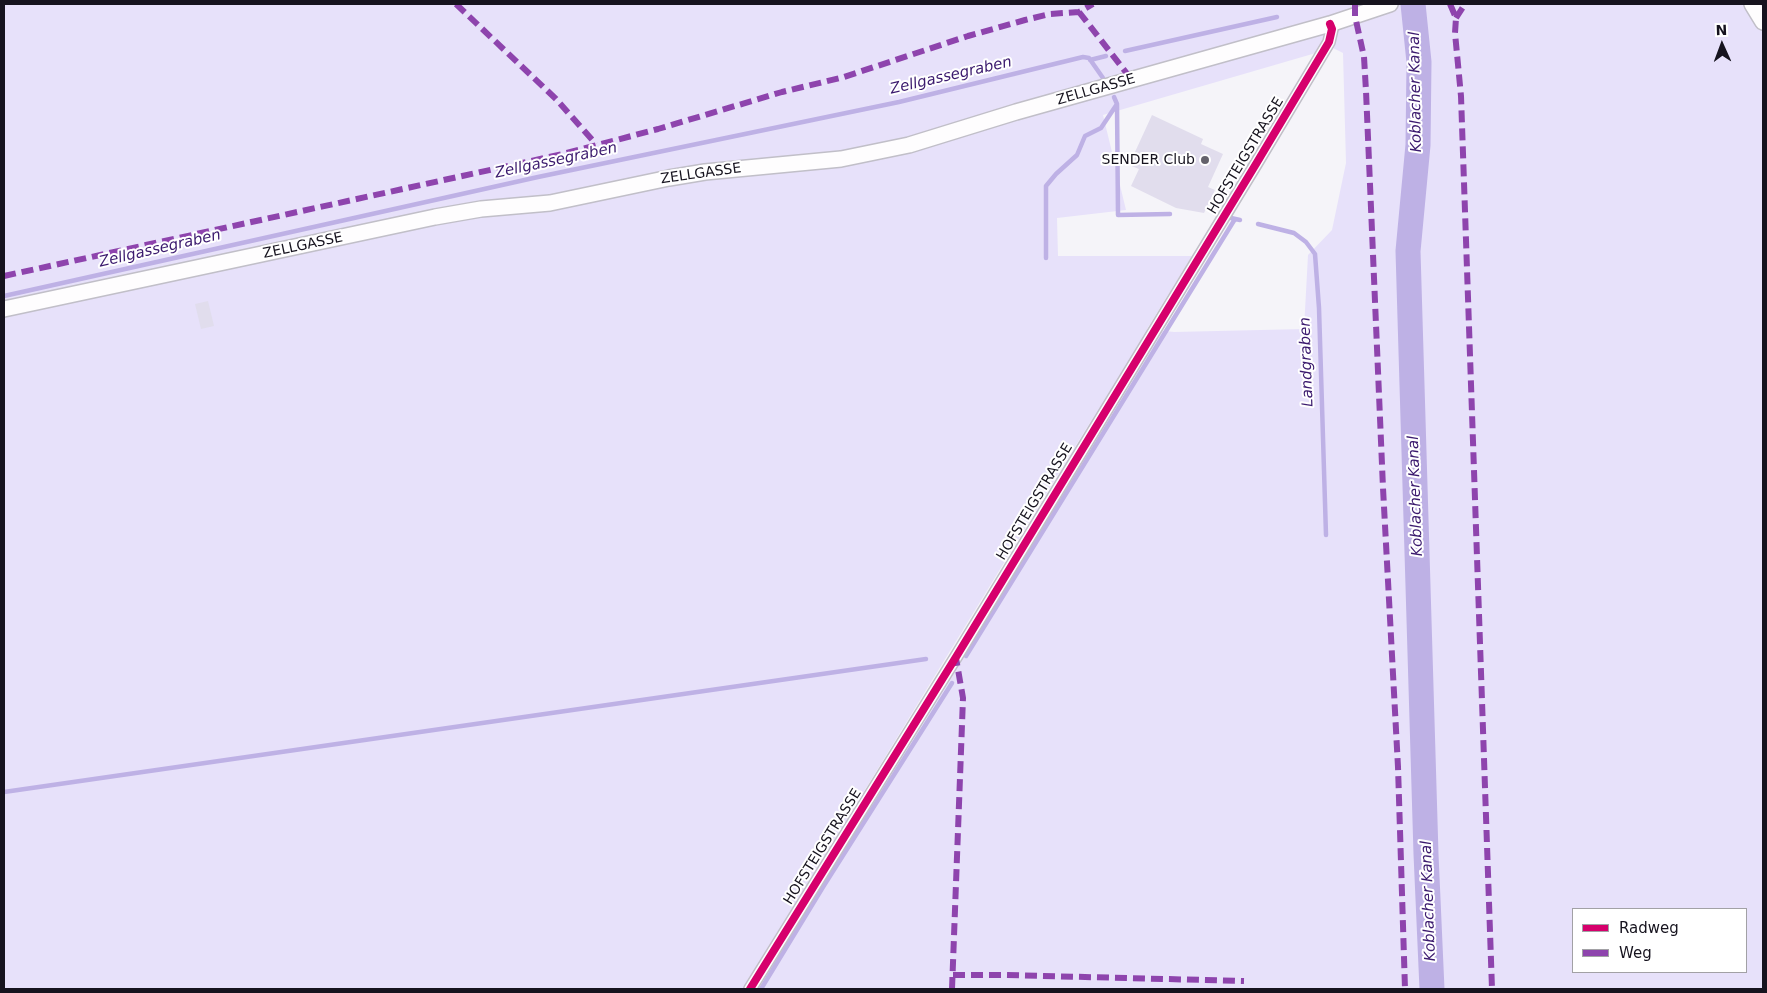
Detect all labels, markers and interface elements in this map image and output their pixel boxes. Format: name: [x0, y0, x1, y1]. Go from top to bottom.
north arrow: [1697, 20, 1747, 70]
text: N: [1715, 22, 1728, 38]
water label: Koblacher Kanal: [1406, 32, 1426, 152]
water label: Zellgassegraben: [888, 53, 1014, 99]
street label: ZELLGASSE: [1055, 71, 1137, 109]
street label: HOFSTEIGSTRASSE: [1204, 94, 1288, 218]
water label: Zellgassegraben: [493, 139, 619, 183]
place label: SENDER Club: [1102, 152, 1195, 168]
marker: SENDER Club: [1199, 154, 1211, 166]
street label: ZELLGASSE: [660, 160, 742, 188]
water label: Zellgassegraben: [97, 226, 223, 272]
street label: ZELLGASSE: [262, 229, 344, 263]
water label: Landgraben: [1296, 317, 1318, 407]
water label: Koblacher Kanal: [1405, 435, 1427, 557]
street label: HOFSTEIGSTRASSE: [993, 440, 1077, 564]
street label: HOFSTEIGSTRASSE: [781, 786, 865, 908]
water label: Koblacher Kanal: [1418, 840, 1440, 962]
legend: [1572, 908, 1747, 973]
text: Radweg: [1619, 919, 1679, 937]
text: Weg: [1619, 944, 1652, 962]

